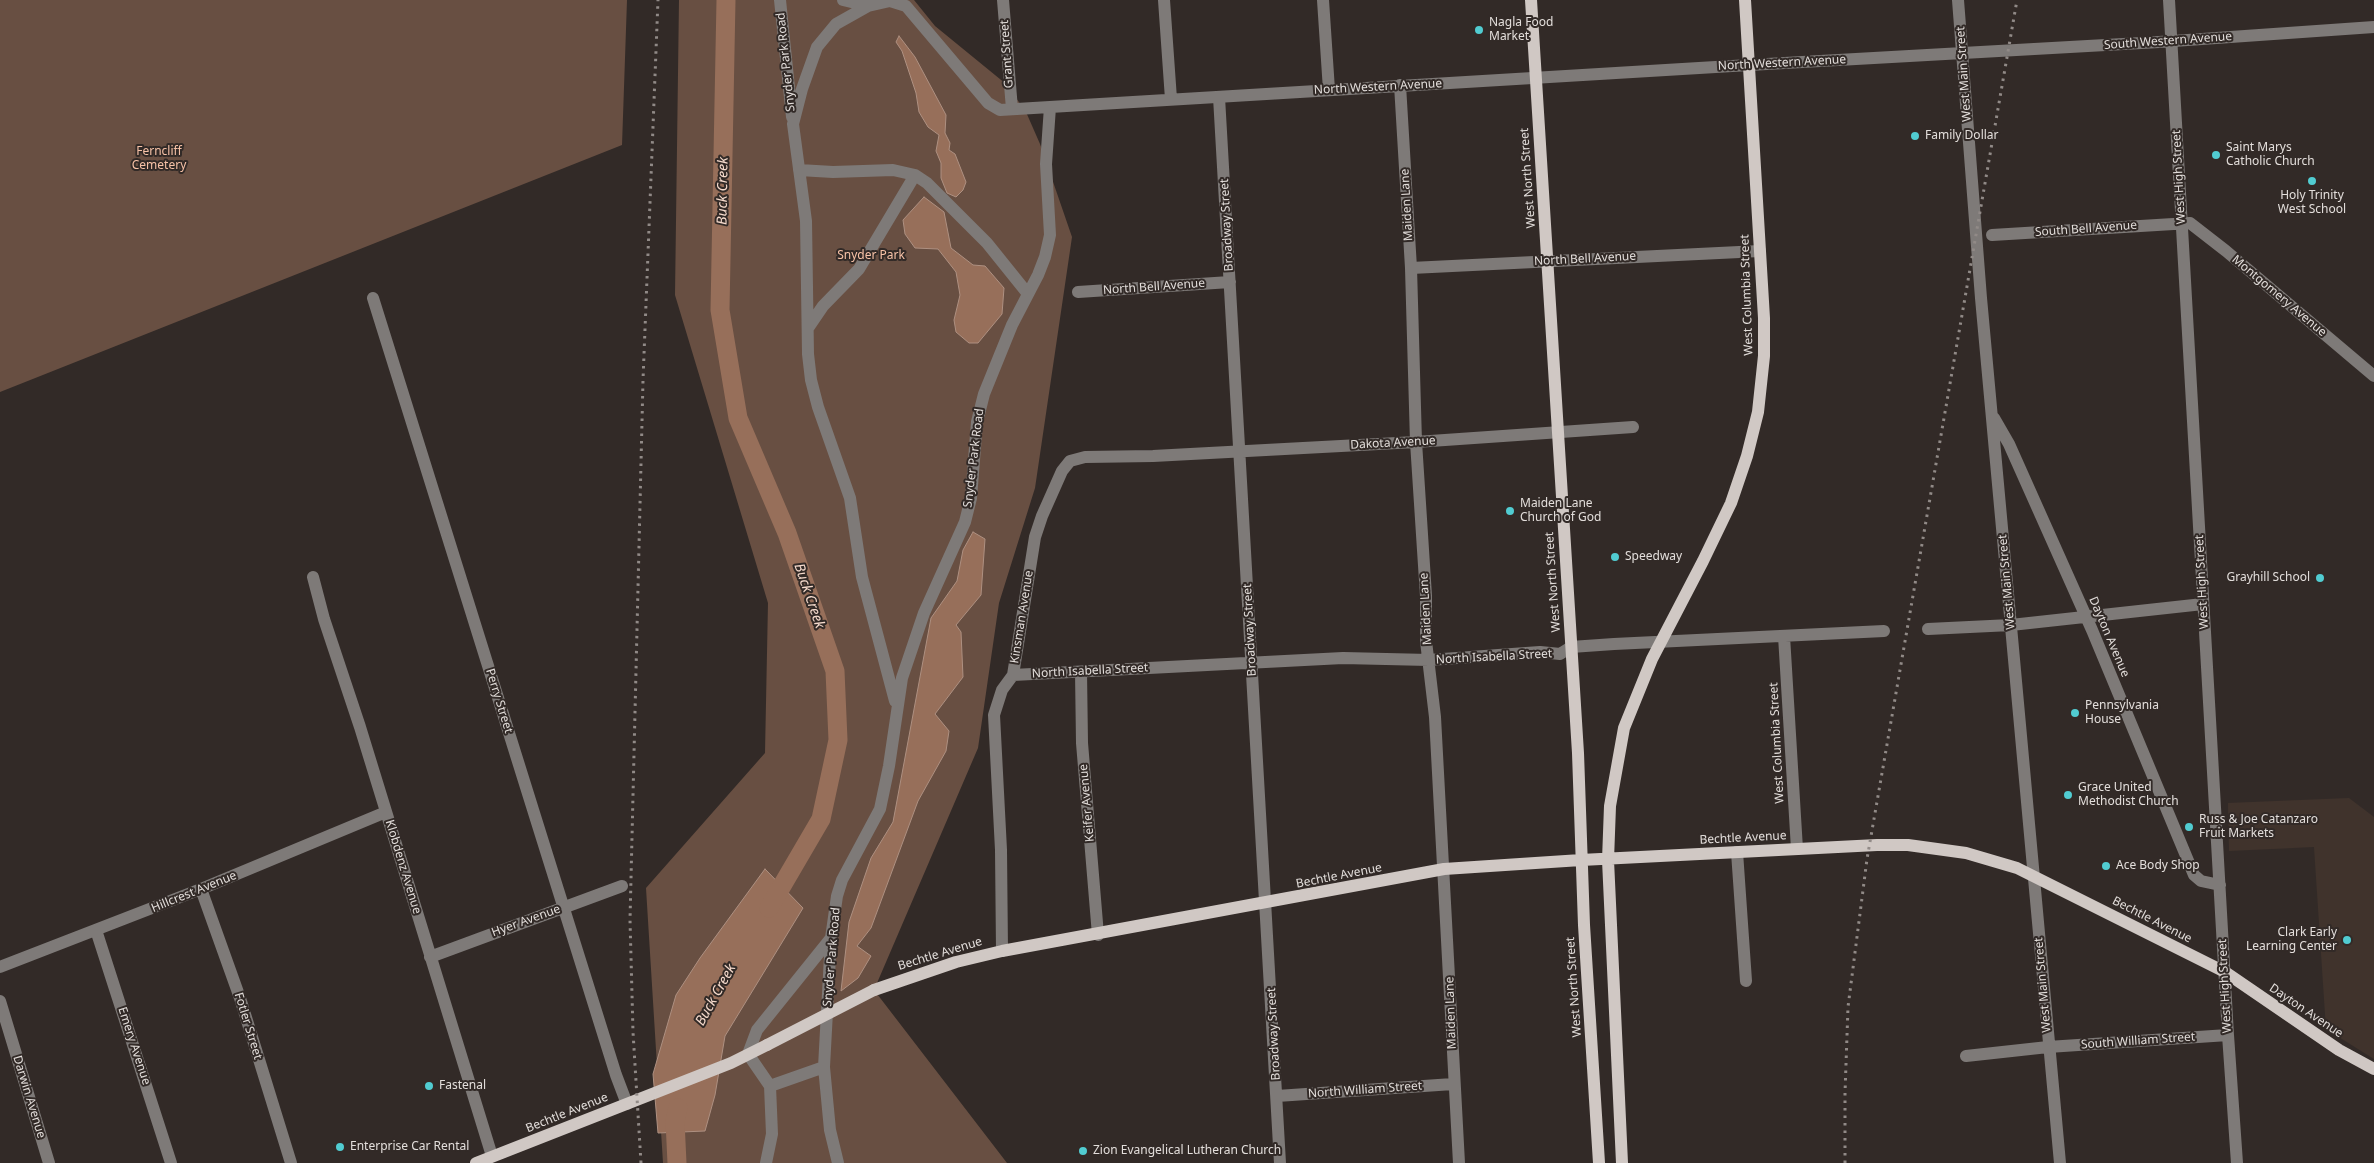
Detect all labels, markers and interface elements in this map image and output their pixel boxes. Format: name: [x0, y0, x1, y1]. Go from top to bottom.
street label: Snyder Park Road: [774, 12, 798, 112]
place label: Nagla Food Market: [1489, 16, 1553, 44]
street label: Grant Street: [997, 19, 1017, 89]
marker: Nagla Food Market: [1473, 24, 1485, 36]
street label: West Main Street: [1953, 26, 1975, 122]
street label: South Western Avenue: [2104, 29, 2232, 53]
street label: North Western Avenue: [1718, 52, 1846, 74]
street label: North Western Avenue: [1314, 76, 1442, 98]
street label: West North Street: [1517, 127, 1539, 229]
place label: Family Dollar: [1925, 129, 1999, 143]
marker: Family Dollar: [1909, 130, 1921, 142]
street label: West High Street: [2169, 130, 2189, 224]
place label: Saint Marys Catholic Church: [2226, 141, 2315, 169]
park label: Ferncliff Cemetery: [132, 145, 186, 173]
marker: Saint Marys Catholic Church: [2210, 149, 2222, 161]
water label: Buck Creek: [714, 157, 732, 225]
street label: Maiden Lane: [1398, 168, 1416, 242]
marker: Holy Trinity West School: [2306, 175, 2318, 187]
street label: Broadway Street: [1217, 178, 1237, 272]
place label: Holy Trinity West School: [2278, 189, 2346, 217]
street label: South Bell Avenue: [2035, 218, 2137, 240]
street label: West Columbia Street: [1738, 234, 1756, 356]
park label: Snyder Park: [837, 249, 905, 263]
street label: North Bell Avenue: [1534, 249, 1636, 269]
street label: Montgomery Avenue: [2229, 252, 2329, 340]
street label: North Bell Avenue: [1103, 276, 1205, 298]
street label: Snyder Park Road: [961, 408, 987, 508]
street label: Dakota Avenue: [1350, 434, 1436, 452]
place label: Maiden Lane Church of God: [1520, 497, 1601, 525]
marker: Maiden Lane Church of God: [1504, 505, 1516, 517]
street label: West North Street: [1542, 531, 1564, 633]
street label: West Main Street: [1996, 534, 2018, 630]
street label: West High Street: [2192, 535, 2212, 629]
place label: Speedway: [1625, 550, 1682, 564]
marker: Speedway: [1609, 551, 1621, 563]
water label: Buck Creek: [790, 561, 828, 631]
street label: Kinsman Avenue: [1008, 569, 1036, 665]
place label: Grayhill School: [2226, 571, 2310, 585]
street label: Maiden Lane: [1417, 572, 1435, 646]
marker: Grayhill School: [2314, 572, 2326, 584]
street label: Broadway Street: [1240, 583, 1260, 677]
street label: Dayton Avenue: [2086, 595, 2132, 679]
street label: North Isabella Street: [1435, 647, 1553, 667]
street label: North Isabella Street: [1031, 661, 1149, 681]
street label: Perry Street: [482, 667, 516, 735]
street label: West Columbia Street: [1767, 682, 1787, 804]
place label: Pennsylvania House: [2085, 699, 2159, 727]
marker: Pennsylvania House: [2069, 707, 2081, 719]
street label: Keifer Avenue: [1076, 763, 1098, 843]
place label: Grace United Methodist Church: [2078, 781, 2179, 809]
marker: Grace United Methodist Church: [2062, 789, 2074, 801]
place label: Russ & Joe Catanzaro Fruit Markets: [2199, 813, 2318, 841]
street label: Klobdenz Avenue: [382, 818, 424, 916]
marker: Russ & Joe Catanzaro Fruit Markets: [2183, 821, 2195, 833]
street label: Bechtle Avenue: [1699, 829, 1787, 847]
place label: Ace Body Shop: [2116, 859, 2200, 873]
marker: Ace Body Shop: [2100, 860, 2112, 872]
street label: Bechtle Avenue: [1295, 861, 1383, 891]
street label: Hillcrest Avenue: [149, 868, 239, 916]
street label: Bechtle Avenue: [2110, 894, 2194, 946]
street label: Hyer Avenue: [490, 902, 562, 940]
street label: Snyder Park Road: [820, 907, 844, 1007]
place label: Clark Early Learning Center: [2246, 926, 2337, 954]
street label: Bechtle Avenue: [896, 934, 984, 974]
marker: Clark Early Learning Center: [2341, 934, 2353, 946]
street label: West North Street: [1563, 936, 1585, 1038]
street label: West Main Street: [2032, 937, 2054, 1033]
street label: West High Street: [2215, 939, 2235, 1033]
water label: Buck Creek: [692, 961, 740, 1029]
street label: Maiden Lane: [1443, 976, 1459, 1050]
street label: Dayton Avenue: [2266, 981, 2346, 1041]
street label: Broadway Street: [1264, 987, 1284, 1081]
street label: Fotler Street: [231, 991, 265, 1061]
street label: Emery Avenue: [115, 1005, 153, 1087]
street label: South William Street: [2081, 1030, 2195, 1052]
street label: Darwin Avenue: [10, 1054, 48, 1140]
place label: Fastenal: [439, 1079, 486, 1093]
street label: North William Street: [1307, 1079, 1423, 1101]
marker: Fastenal: [423, 1080, 435, 1092]
street label: Bechtle Avenue: [524, 1090, 610, 1136]
place label: Enterprise Car Rental: [350, 1140, 469, 1154]
marker: Enterprise Car Rental: [334, 1141, 346, 1153]
place label: Zion Evangelical Lutheran Church: [1093, 1144, 1281, 1158]
marker: Zion Evangelical Lutheran Church: [1077, 1145, 1089, 1157]

